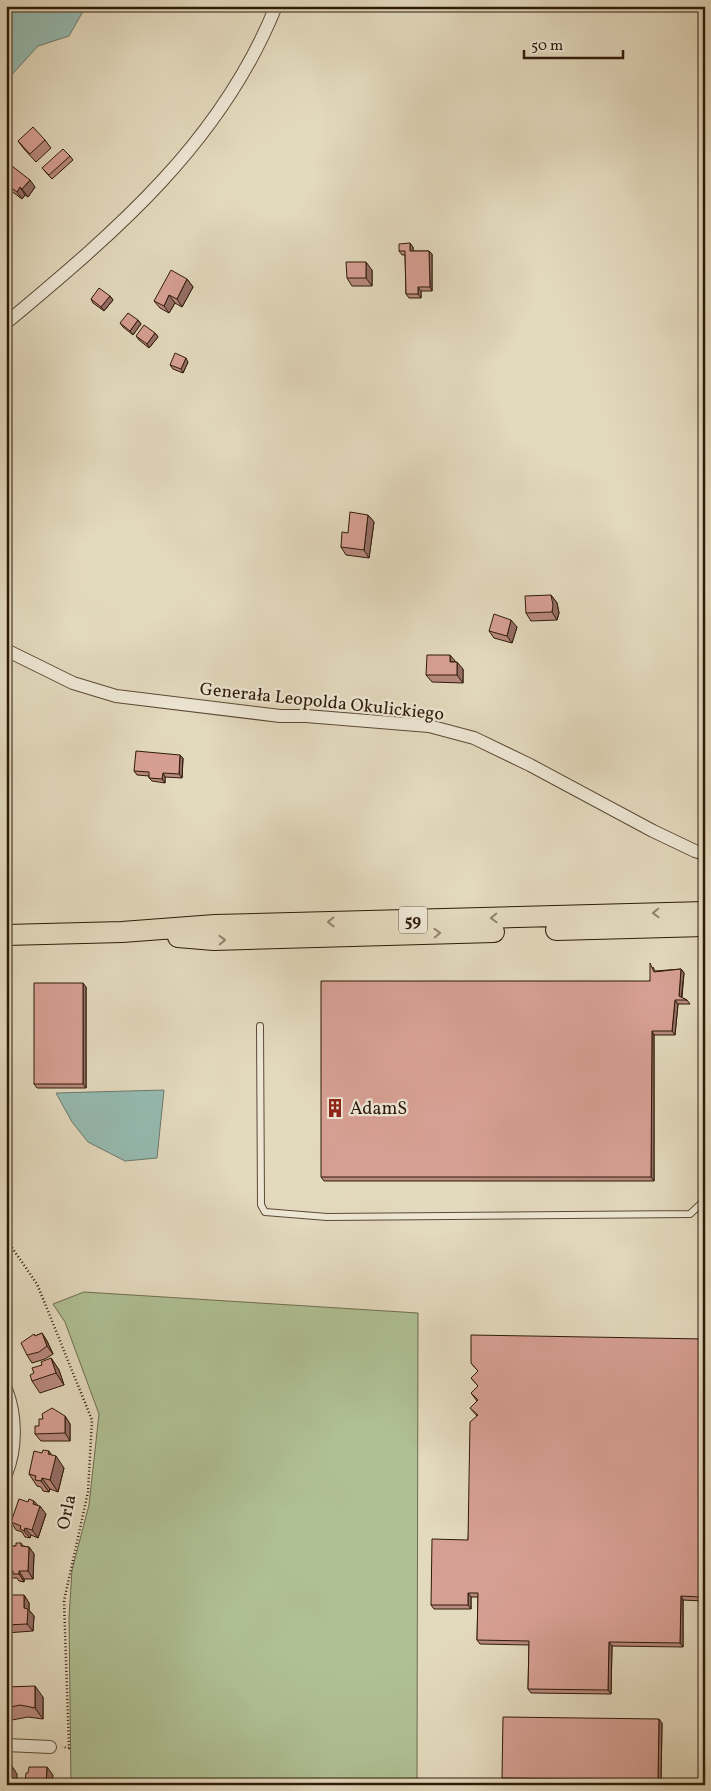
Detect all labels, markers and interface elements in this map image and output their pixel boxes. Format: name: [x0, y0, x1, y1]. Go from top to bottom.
scale bar: [524, 28, 622, 60]
text: 50 m: [531, 36, 563, 57]
street label: Generała Leopolda Okulickiego: [198, 677, 445, 728]
road number: 59: [399, 906, 427, 934]
one-way arrow: [652, 908, 660, 918]
one-way arrow: [489, 913, 497, 923]
one-way arrow: [327, 917, 334, 927]
one-way arrow: [434, 928, 442, 939]
one-way arrow: [219, 935, 227, 945]
building icon: AdamS: [324, 1097, 346, 1119]
place label: AdamS: [350, 1097, 407, 1122]
street label: Orla: [52, 1493, 83, 1532]

